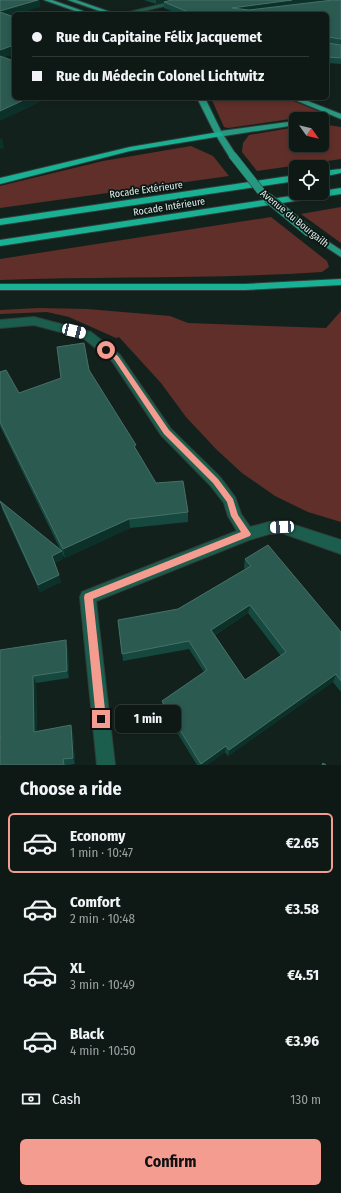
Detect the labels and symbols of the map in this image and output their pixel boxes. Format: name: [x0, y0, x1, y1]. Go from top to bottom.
north arrow: [289, 112, 329, 152]
street label: Rocade Extérieure: [109, 179, 184, 201]
street label: Avenue du Bourgailh: [258, 188, 331, 250]
street label: Rocade Intérieure: [132, 195, 206, 219]
car: [61, 322, 87, 340]
route start: [97, 341, 115, 359]
car: [270, 520, 294, 534]
callout: 1 min: [115, 705, 181, 733]
route end: [92, 710, 110, 728]

